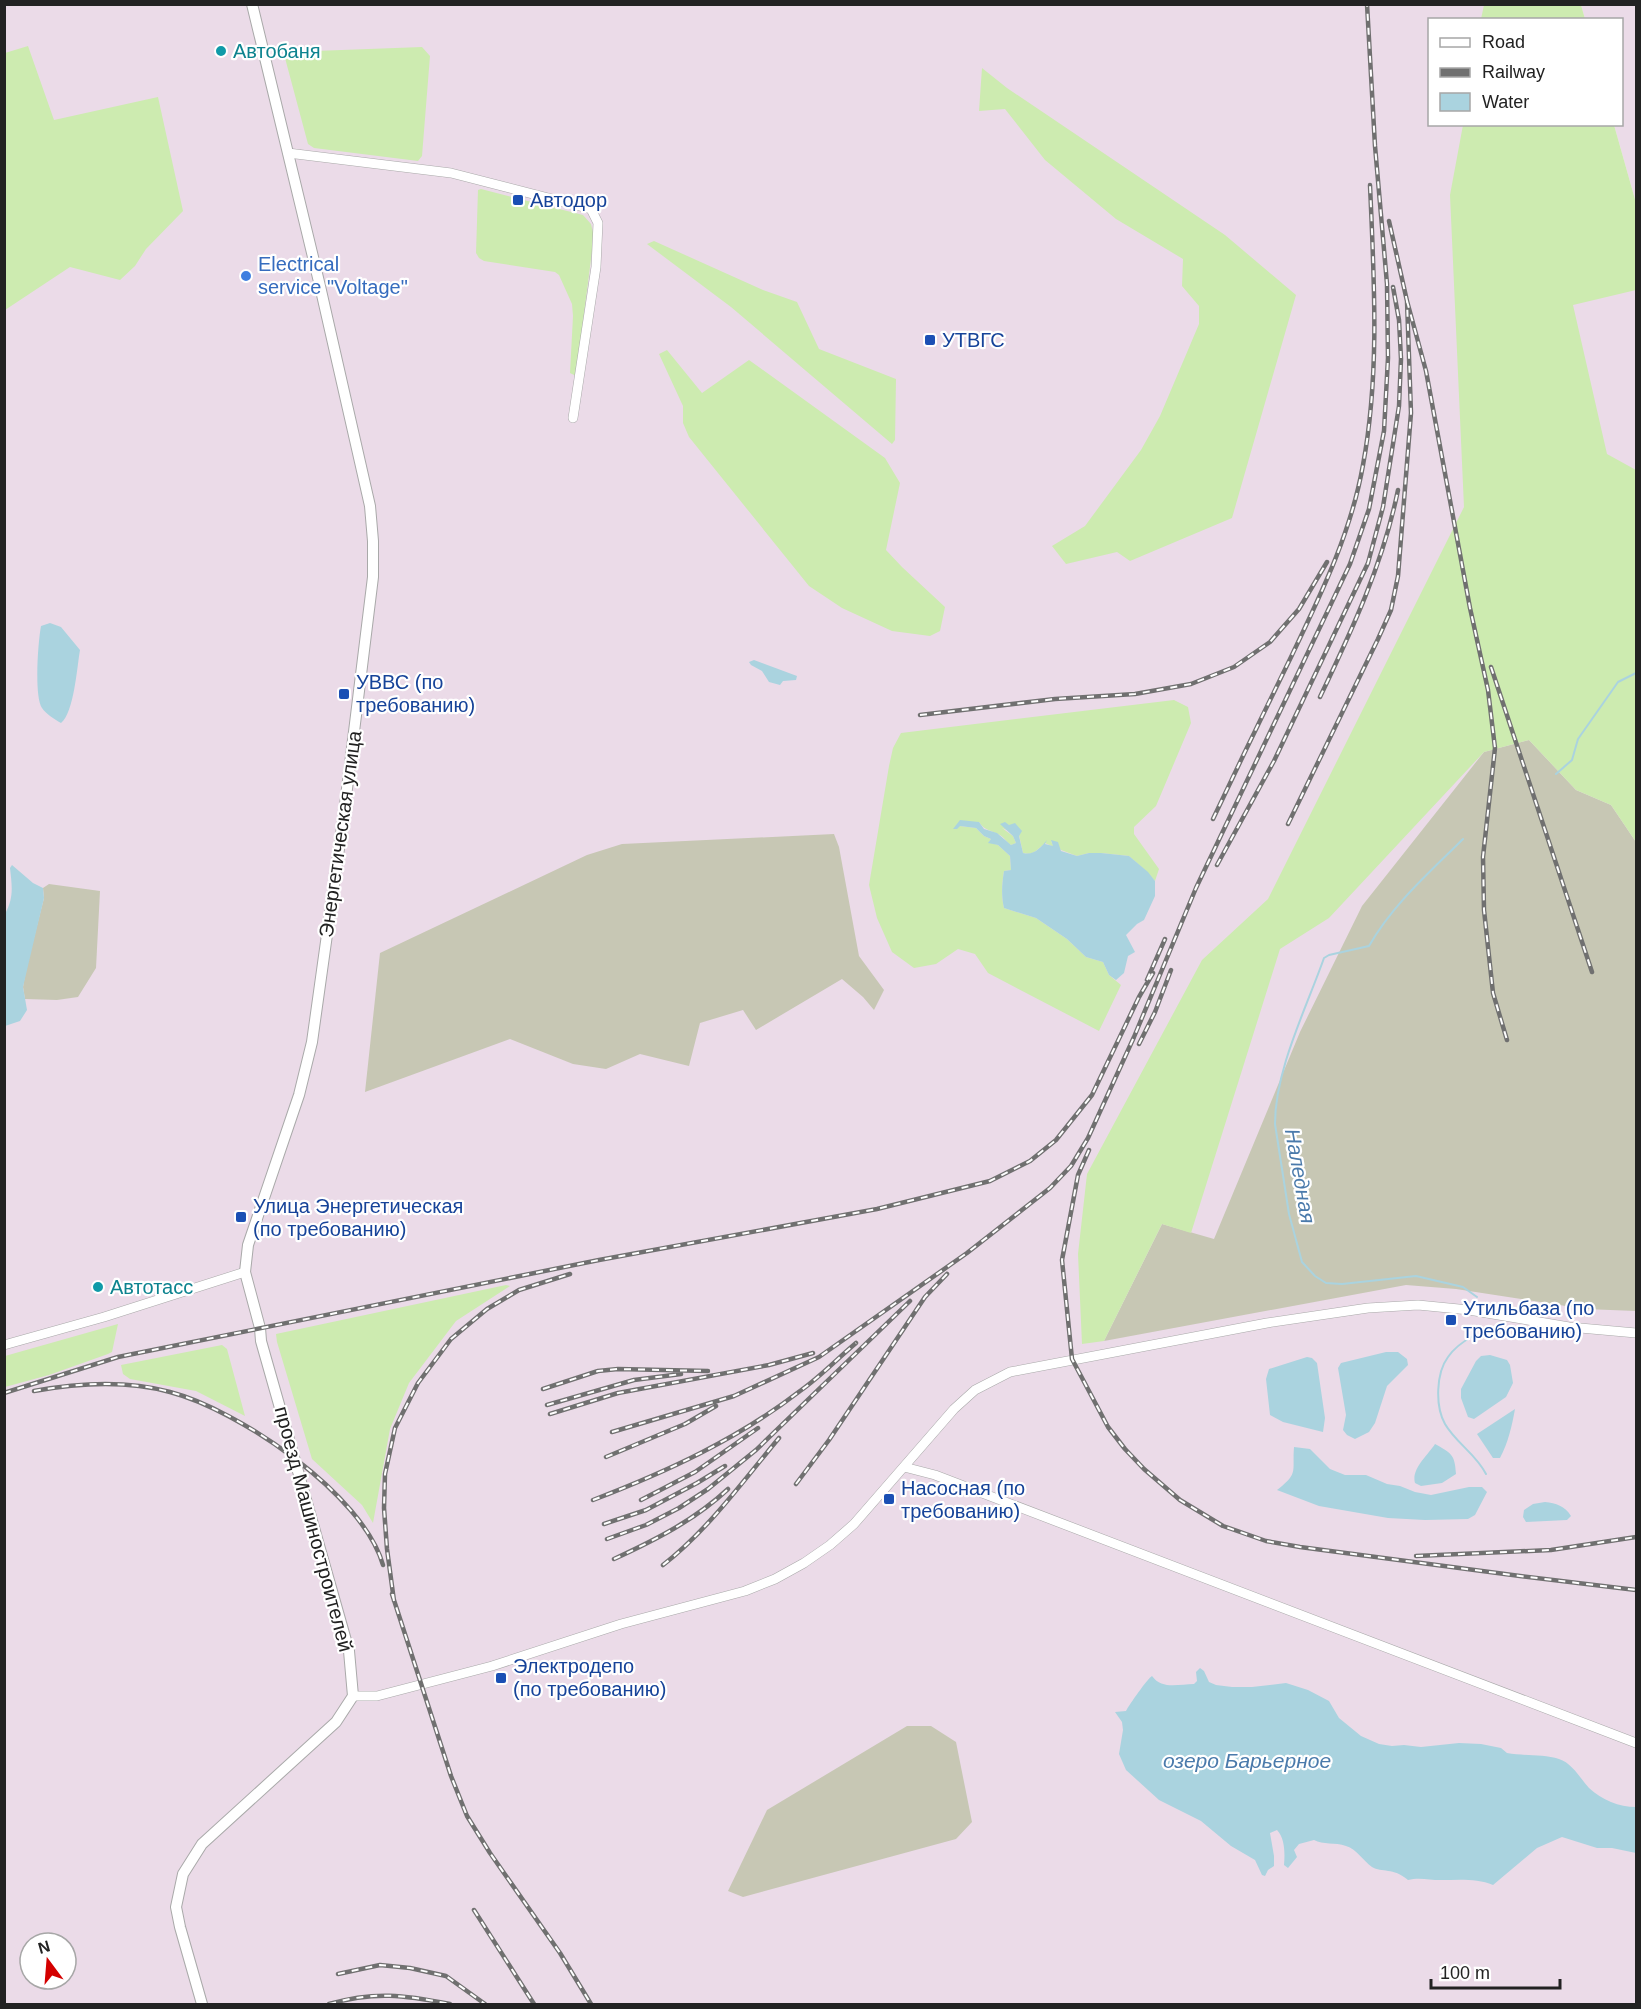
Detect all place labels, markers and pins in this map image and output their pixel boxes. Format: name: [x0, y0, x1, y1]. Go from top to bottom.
place label: Автобаня: [233, 40, 321, 62]
marker: Автобаня: [214, 44, 228, 58]
place label: Автодор: [530, 189, 607, 211]
marker: Автодор: [511, 193, 525, 207]
place label: Electrical service "Voltage": [258, 253, 408, 298]
marker: Electrical service "Voltage": [239, 269, 253, 283]
place label: УТВГС: [942, 329, 1005, 351]
marker: УТВГС: [923, 333, 937, 347]
place label: УВВС (по требованию): [356, 671, 475, 716]
marker: УВВС (по требованию): [337, 687, 351, 701]
place label: Улица Энергетическая (по требованию): [253, 1195, 463, 1240]
marker: Улица Энергетическая (по требованию): [234, 1210, 248, 1224]
place label: Автотасс: [110, 1276, 193, 1298]
marker: Автотасс: [91, 1280, 105, 1294]
place label: Утильбаза (по требованию): [1463, 1297, 1594, 1342]
marker: Утильбаза (по требованию): [1444, 1313, 1458, 1327]
place label: Насосная (по требованию): [901, 1477, 1025, 1522]
marker: Насосная (по требованию): [882, 1492, 896, 1506]
place label: Электродепо (по требованию): [513, 1655, 666, 1700]
marker: Электродепо (по требованию): [494, 1671, 508, 1685]

